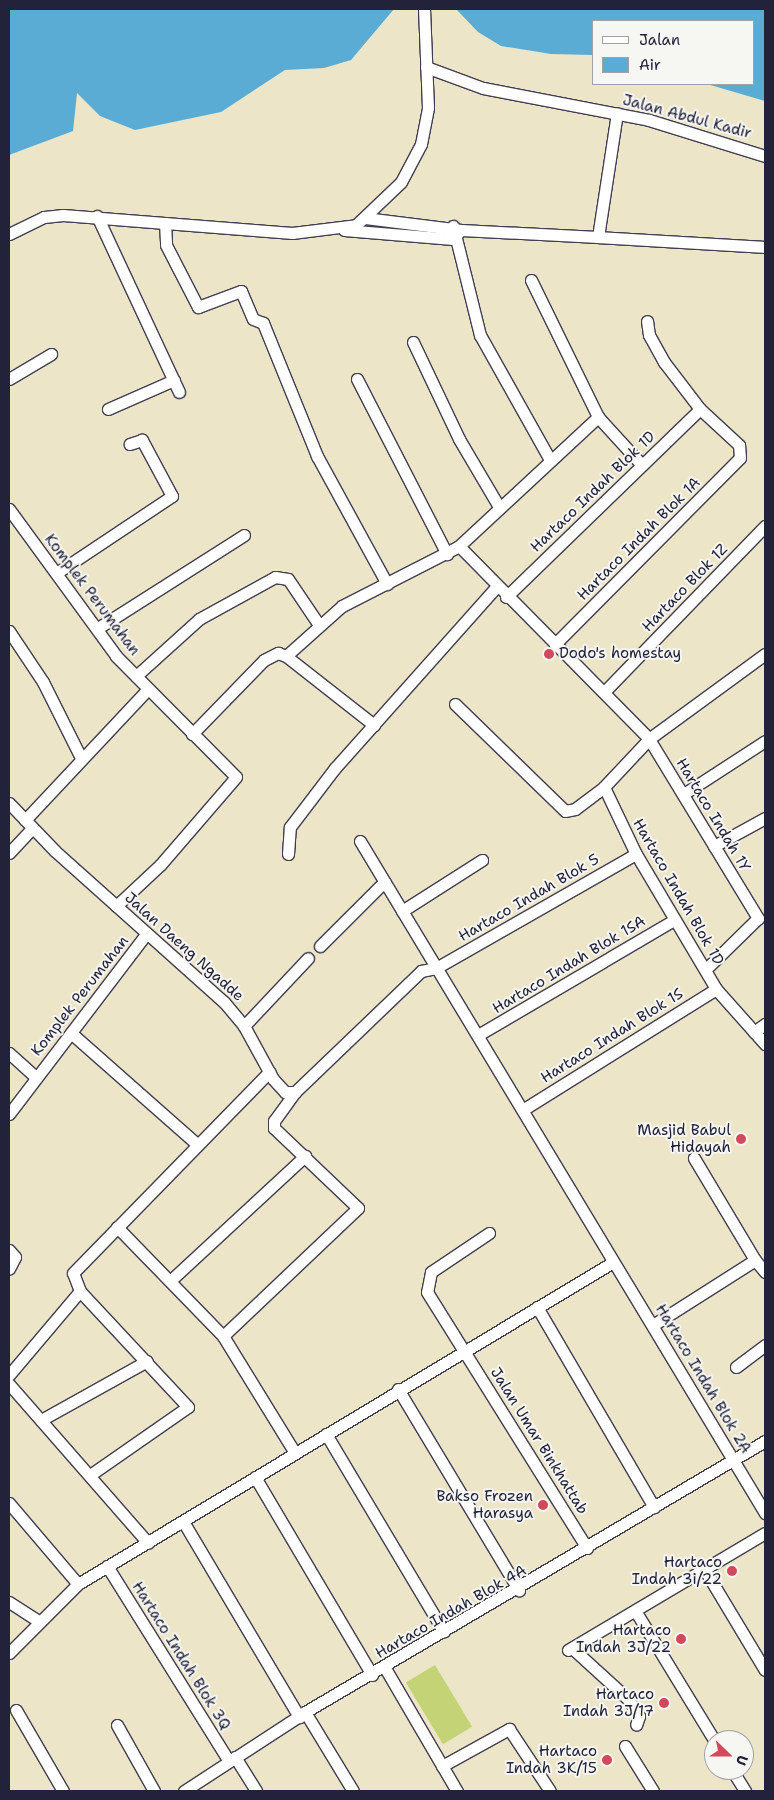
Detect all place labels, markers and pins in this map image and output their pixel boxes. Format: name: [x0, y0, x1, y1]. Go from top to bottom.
place label: Dodo's homestay: [559, 645, 681, 663]
marker: Dodo's homestay: [543, 648, 555, 660]
place label: Masjid Babul Hidayah: [637, 1121, 731, 1156]
marker: Masjid Babul Hidayah: [735, 1133, 747, 1145]
place label: Bakso Frozen Harasya: [436, 1487, 533, 1522]
marker: Bakso Frozen Harasya: [537, 1499, 549, 1511]
place label: Hartaco Indah 3i/22: [632, 1553, 722, 1588]
marker: Hartaco Indah 3i/22: [726, 1565, 738, 1577]
place label: Hartaco Indah 3J/22: [576, 1621, 671, 1656]
marker: Hartaco Indah 3J/22: [675, 1633, 687, 1645]
place label: Hartaco Indah 3J/17: [563, 1685, 654, 1720]
marker: Hartaco Indah 3J/17: [658, 1697, 670, 1709]
place label: Hartaco Indah 3K/15: [506, 1742, 597, 1777]
marker: Hartaco Indah 3K/15: [601, 1754, 613, 1766]

